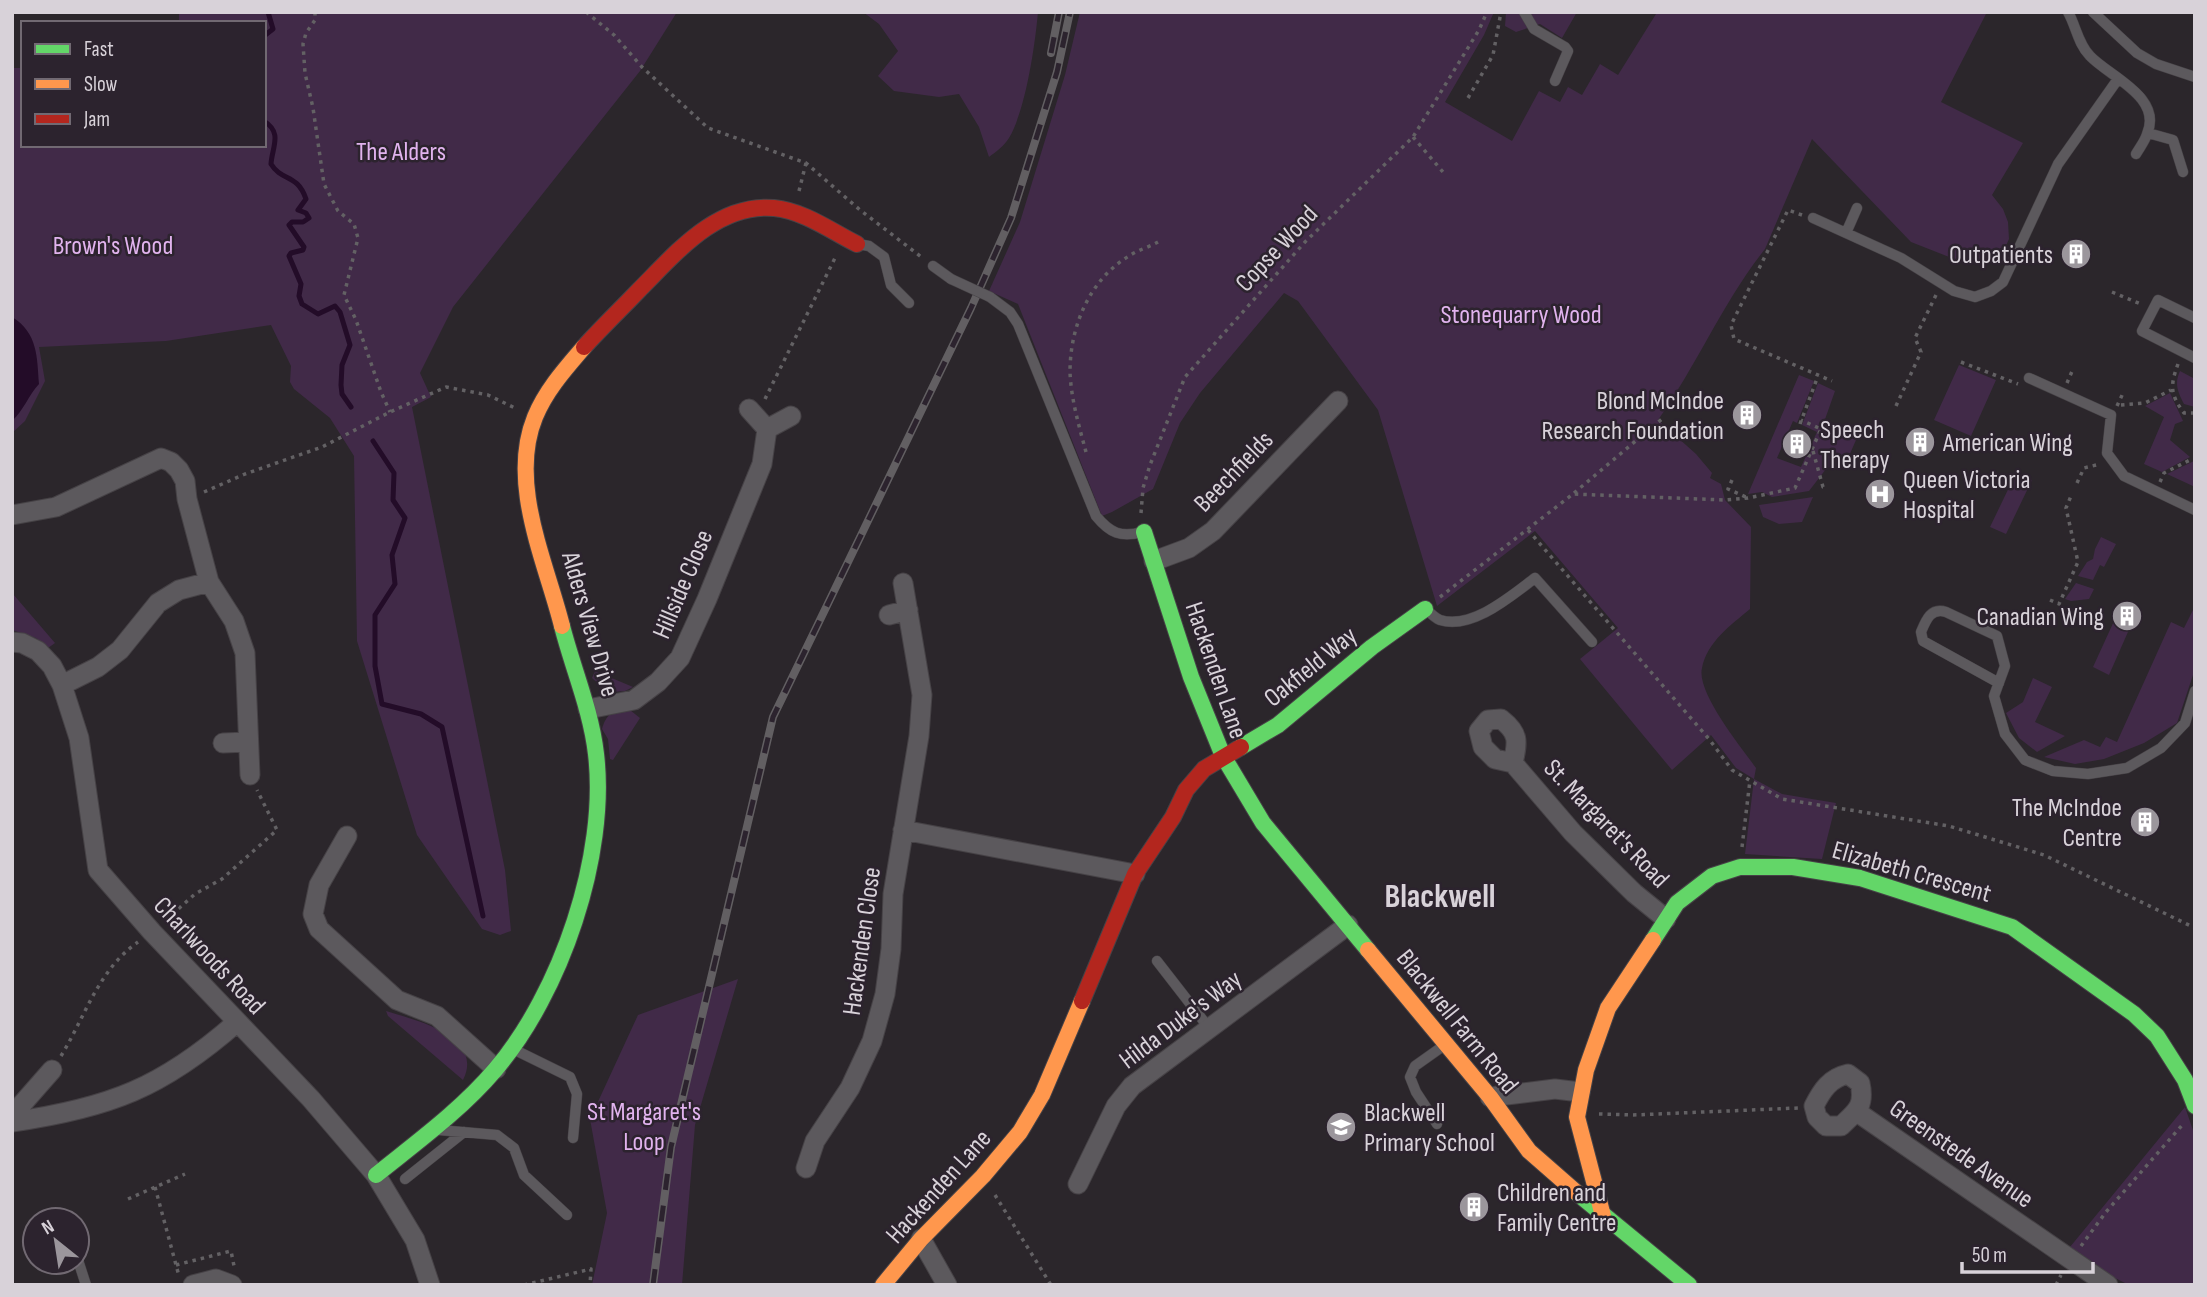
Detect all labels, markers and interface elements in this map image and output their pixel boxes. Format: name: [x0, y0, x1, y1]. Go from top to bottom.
legend: [21, 21, 266, 147]
text: Fast: [84, 37, 114, 62]
text: Slow: [84, 72, 118, 97]
text: Jam: [83, 107, 110, 132]
park label: The Alders: [356, 137, 446, 168]
street label: Copse Wood: [1229, 199, 1325, 299]
park label: Brown's Wood: [53, 231, 173, 262]
building icon: Outpatients: [2059, 237, 2093, 271]
place label: Outpatients: [1949, 240, 2053, 271]
park label: Stonequarry Wood: [1440, 300, 1602, 331]
place label: Blond McIndoe Research Foundation: [1542, 386, 1724, 447]
building icon: Blond McIndoe Research Foundation: [1730, 398, 1764, 432]
place label: Speech Therapy: [1820, 415, 1890, 476]
street label: Beechfields: [1188, 425, 1280, 519]
building icon: American Wing: [1903, 425, 1937, 459]
building icon: Speech Therapy: [1780, 427, 1814, 461]
place label: American Wing: [1942, 428, 2073, 459]
place label: Queen Victoria Hospital: [1903, 465, 2030, 526]
hospital icon: Queen Victoria Hospital: [1863, 477, 1897, 511]
street label: Hillside Close: [647, 525, 720, 644]
street label: Alders View Drive: [554, 547, 625, 700]
street label: Hackenden Lane: [1178, 598, 1253, 743]
building icon: Canadian Wing: [2110, 599, 2144, 633]
place label: Canadian Wing: [1976, 602, 2104, 633]
street label: Oakfield Way: [1258, 620, 1364, 714]
street label: St. Margaret's Road: [1537, 753, 1675, 895]
place label: The McIndoe Centre: [2012, 793, 2122, 854]
building icon: The McIndoe Centre: [2128, 805, 2162, 839]
street label: Elizabeth Crescent: [1829, 835, 1995, 910]
street label: Hackenden Close: [837, 865, 888, 1017]
district label: Blackwell: [1384, 877, 1496, 917]
street label: Charlwoods Road: [147, 891, 271, 1021]
street label: Blackwell Farm Road: [1389, 944, 1524, 1100]
street label: Hilda Duke's Way: [1114, 964, 1248, 1076]
street label: Greenstede Avenue: [1883, 1093, 2039, 1215]
park label: St Margaret's Loop: [587, 1097, 701, 1158]
place label: Blackwell Primary School: [1364, 1098, 1495, 1159]
school or university icon: Blackwell Primary School: [1324, 1110, 1358, 1144]
street label: Hackenden Lane: [880, 1124, 998, 1250]
place label: Children and Family Centre: [1497, 1178, 1617, 1239]
building icon: Children and Family Centre: [1457, 1190, 1491, 1224]
north arrow: [21, 1206, 91, 1276]
text: N: [38, 1215, 58, 1240]
scale bar: [1962, 1230, 2093, 1274]
text: 50 m: [1972, 1243, 2007, 1268]

